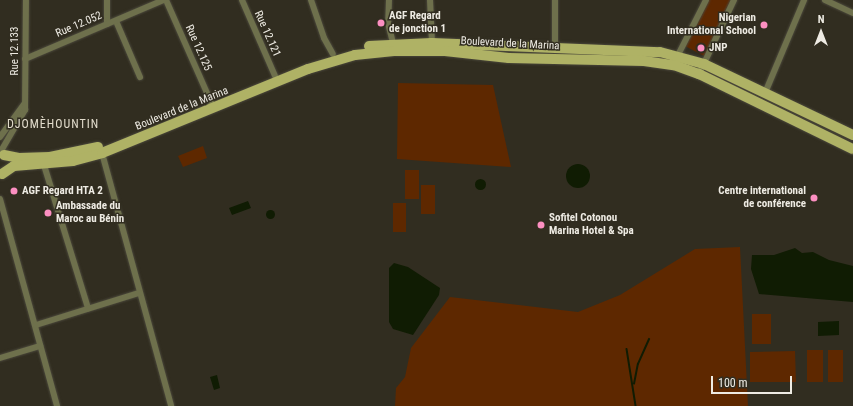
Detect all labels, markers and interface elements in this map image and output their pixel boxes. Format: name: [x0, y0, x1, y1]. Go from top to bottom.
street label: Rue 12.052: [54, 9, 104, 41]
street label: Rue 12.121: [251, 9, 283, 59]
place label: AGF Regard de jonction 1: [389, 10, 446, 36]
place label: Nigerian International School: [667, 12, 756, 38]
north arrow: [801, 12, 841, 52]
text: N: [818, 13, 824, 26]
marker: AGF Regard de jonction 1: [376, 18, 386, 28]
marker: Nigerian International School: [759, 20, 769, 30]
street label: Rue 12.125: [182, 23, 214, 73]
street label: Rue 12.133: [8, 27, 22, 75]
street label: Boulevard de la Marina: [460, 35, 560, 53]
place label: JNP: [709, 41, 727, 55]
marker: JNP: [696, 43, 706, 53]
street label: Boulevard de la Marina: [134, 84, 230, 134]
district label: DJOMÈHOUNTIN: [7, 118, 99, 132]
place label: AGF Regard HTA 2: [22, 184, 103, 198]
place label: Centre international de conférence: [718, 185, 806, 211]
marker: AGF Regard HTA 2: [9, 186, 19, 196]
marker: Centre international de conférence: [809, 193, 819, 203]
place label: Ambassade du Maroc au Bénin: [56, 200, 124, 226]
marker: Ambassade du Maroc au Bénin: [43, 208, 53, 218]
place label: Sofitel Cotonou Marina Hotel & Spa: [549, 212, 634, 238]
marker: Sofitel Cotonou Marina Hotel & Spa: [536, 220, 546, 230]
scale bar: [713, 368, 794, 394]
text: 100 m: [718, 376, 748, 390]

